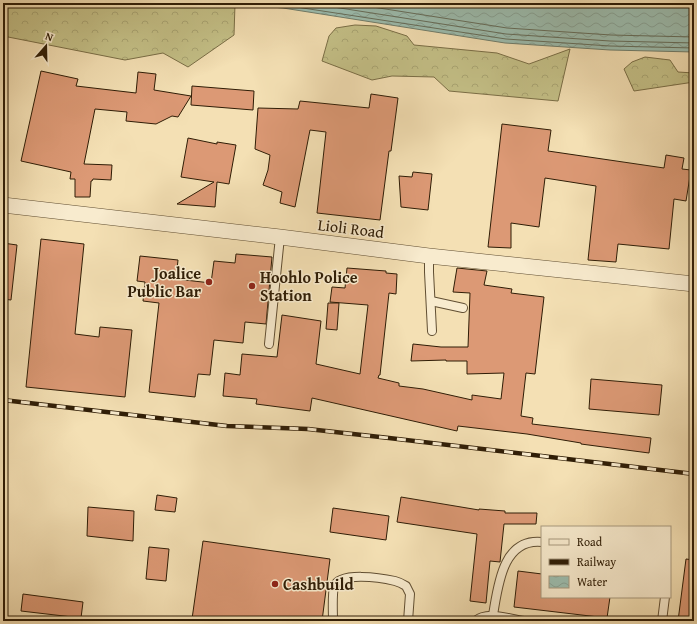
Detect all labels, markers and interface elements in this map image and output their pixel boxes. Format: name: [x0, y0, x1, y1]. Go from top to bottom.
north arrow: [26, 26, 66, 66]
text: N: [43, 28, 56, 46]
street label: Lioli Road: [317, 212, 386, 244]
place label: Joalice Public Bar: [127, 261, 202, 303]
place label: Hoohlo Police Station: [260, 265, 358, 307]
marker: Joalice Public Bar: [204, 277, 214, 287]
marker: Hoohlo Police Station: [247, 281, 257, 291]
legend: [541, 526, 671, 598]
text: Road: [577, 533, 603, 550]
text: Railway: [577, 553, 616, 570]
place label: Cashbuild: [283, 572, 354, 596]
text: Water: [577, 573, 607, 590]
marker: Cashbuild: [270, 579, 280, 589]

